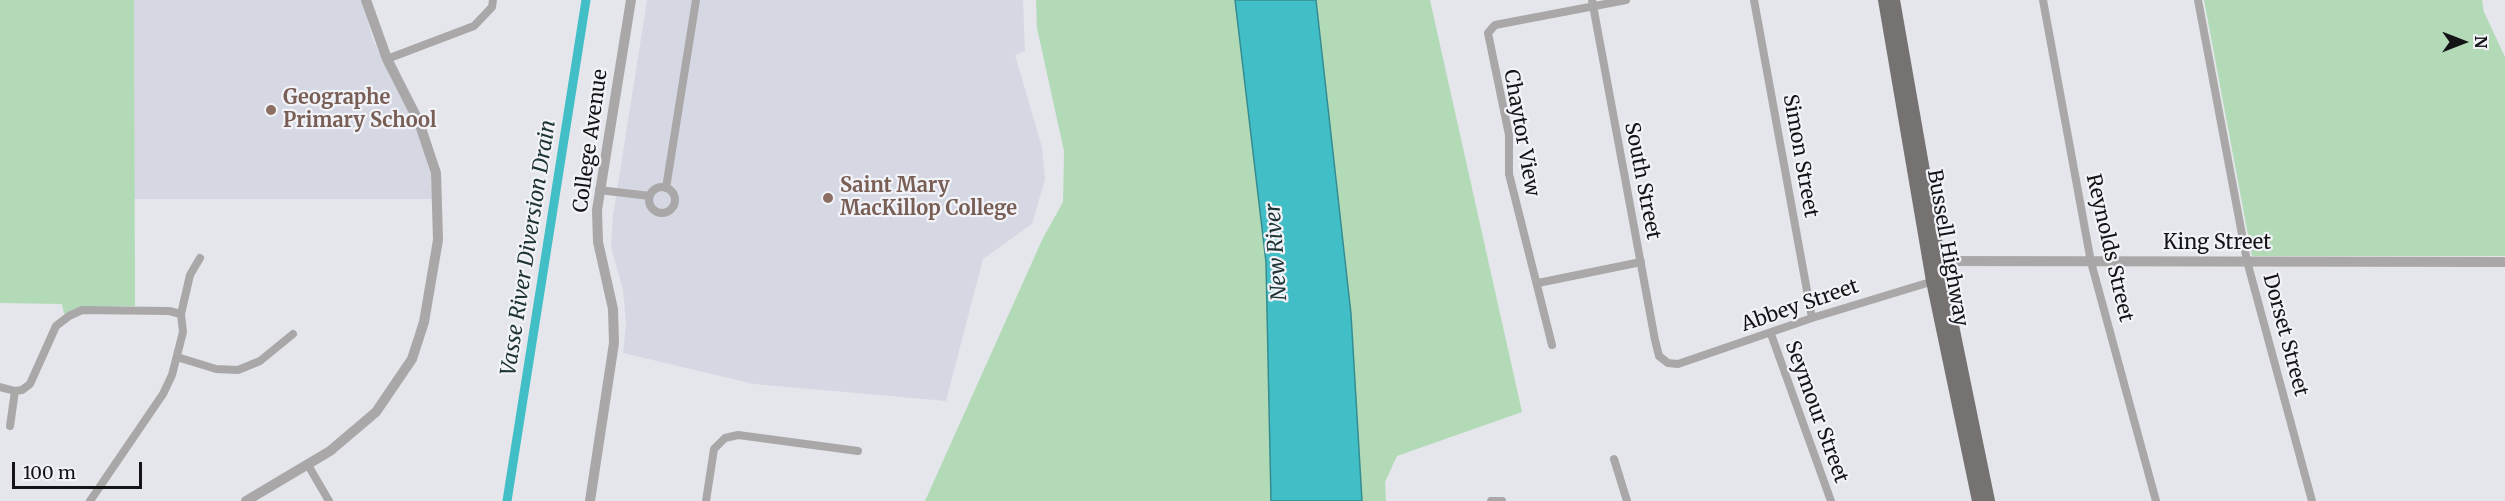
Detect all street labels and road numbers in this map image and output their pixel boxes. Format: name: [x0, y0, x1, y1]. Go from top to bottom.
street label: College Avenue: [569, 68, 613, 214]
street label: Chaytor View: [1498, 68, 1544, 198]
street label: Simon Street: [1777, 93, 1823, 219]
street label: South Street: [1619, 120, 1665, 242]
street label: Bussell Highway: [1921, 168, 1973, 328]
street label: Reynolds Street: [2080, 172, 2138, 324]
street label: King Street: [2163, 231, 2271, 255]
street label: Dorset Street: [2257, 271, 2313, 399]
street label: Abbey Street: [1738, 275, 1862, 337]
street label: Seymour Street: [1779, 338, 1853, 486]

